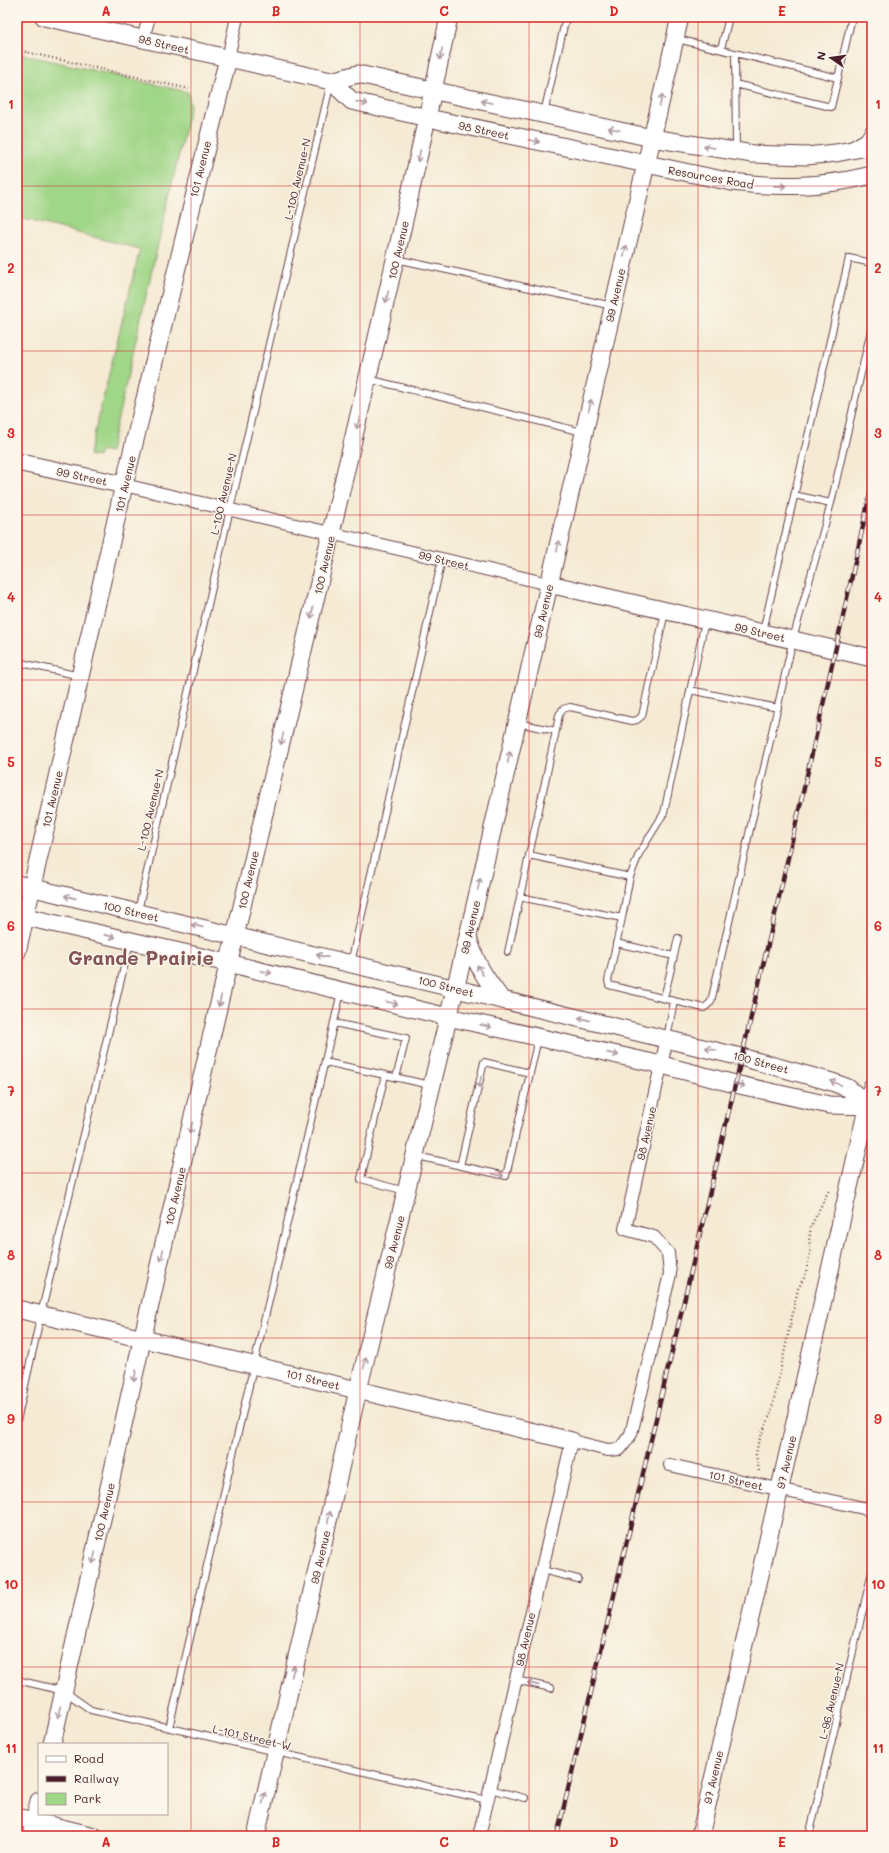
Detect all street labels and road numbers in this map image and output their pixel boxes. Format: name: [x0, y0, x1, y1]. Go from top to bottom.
street label: 98 Street: [137, 31, 191, 57]
street label: 98 Street: [457, 117, 511, 143]
street label: L-100 Avenue-N: [280, 137, 314, 221]
street label: 101 Avenue: [186, 139, 214, 199]
street label: Resources Road: [667, 162, 755, 192]
street label: 100 Avenue: [384, 219, 412, 281]
street label: 99 Avenue: [602, 267, 628, 323]
street label: L-100 Avenue-N: [206, 452, 240, 536]
street label: 101 Avenue: [111, 454, 139, 514]
street label: 99 Street: [55, 463, 109, 489]
street label: 100 Avenue: [310, 534, 338, 596]
street label: 99 Street: [417, 547, 471, 573]
street label: 99 Avenue: [530, 583, 556, 639]
street label: 99 Street: [733, 619, 787, 645]
street label: L-100 Avenue-N: [133, 768, 167, 852]
street label: 101 Avenue: [38, 769, 66, 829]
street label: 100 Avenue: [234, 849, 262, 911]
street label: 100 Street: [102, 897, 161, 925]
street label: 99 Avenue: [457, 899, 483, 955]
street label: 100 Street: [417, 972, 476, 1000]
street label: 100 Street: [732, 1047, 791, 1077]
street label: 98 Avenue: [633, 1104, 660, 1161]
street label: 100 Avenue: [161, 1165, 189, 1227]
street label: 99 Avenue: [380, 1214, 408, 1270]
street label: 101 Street: [284, 1365, 342, 1393]
street label: 97 Avenue: [773, 1434, 799, 1490]
street label: 101 Street: [707, 1466, 765, 1494]
street label: 100 Avenue: [90, 1481, 118, 1543]
street label: 99 Avenue: [307, 1529, 333, 1585]
street label: 98 Avenue: [512, 1610, 539, 1667]
street label: L-96 Avenue-N: [815, 1661, 847, 1741]
street label: L-101 Street-W: [211, 1721, 293, 1753]
street label: 97 Avenue: [700, 1749, 726, 1805]

